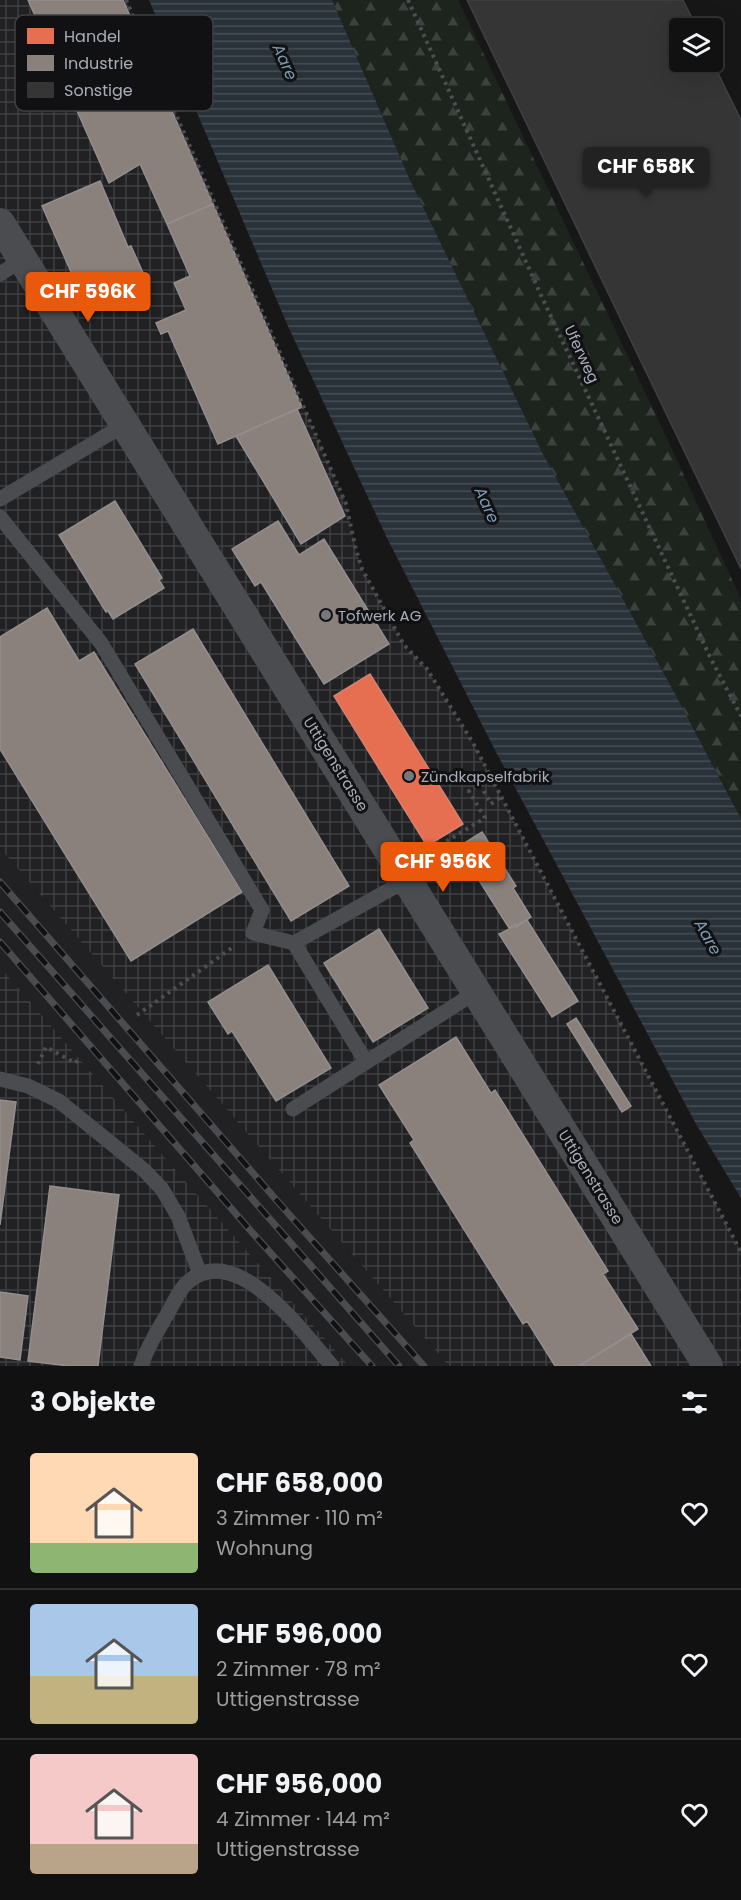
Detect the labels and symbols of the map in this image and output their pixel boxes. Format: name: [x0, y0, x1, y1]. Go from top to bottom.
legend: [15, 15, 213, 111]
text: Handel: [64, 25, 121, 48]
water label: Aare: [266, 39, 303, 84]
text: Industrie: [64, 52, 133, 75]
text: Sonstige: [64, 79, 133, 102]
pin: CHF 658K: [584, 147, 708, 198]
pin: CHF 596K: [26, 272, 150, 323]
street label: Uferweg: [559, 322, 605, 386]
water label: Aare: [468, 482, 505, 527]
place label: Tofwerk AG: [338, 605, 422, 626]
marker: Tofwerk AG: [319, 608, 333, 622]
street label: Uttigenstrasse: [299, 713, 373, 815]
place label: Zündkapselfabrik: [421, 766, 550, 787]
marker: Zündkapselfabrik: [402, 769, 416, 783]
pin: CHF 956K: [381, 842, 505, 893]
water label: Aare: [688, 914, 727, 959]
street label: Uttigenstrasse: [554, 1126, 628, 1228]

